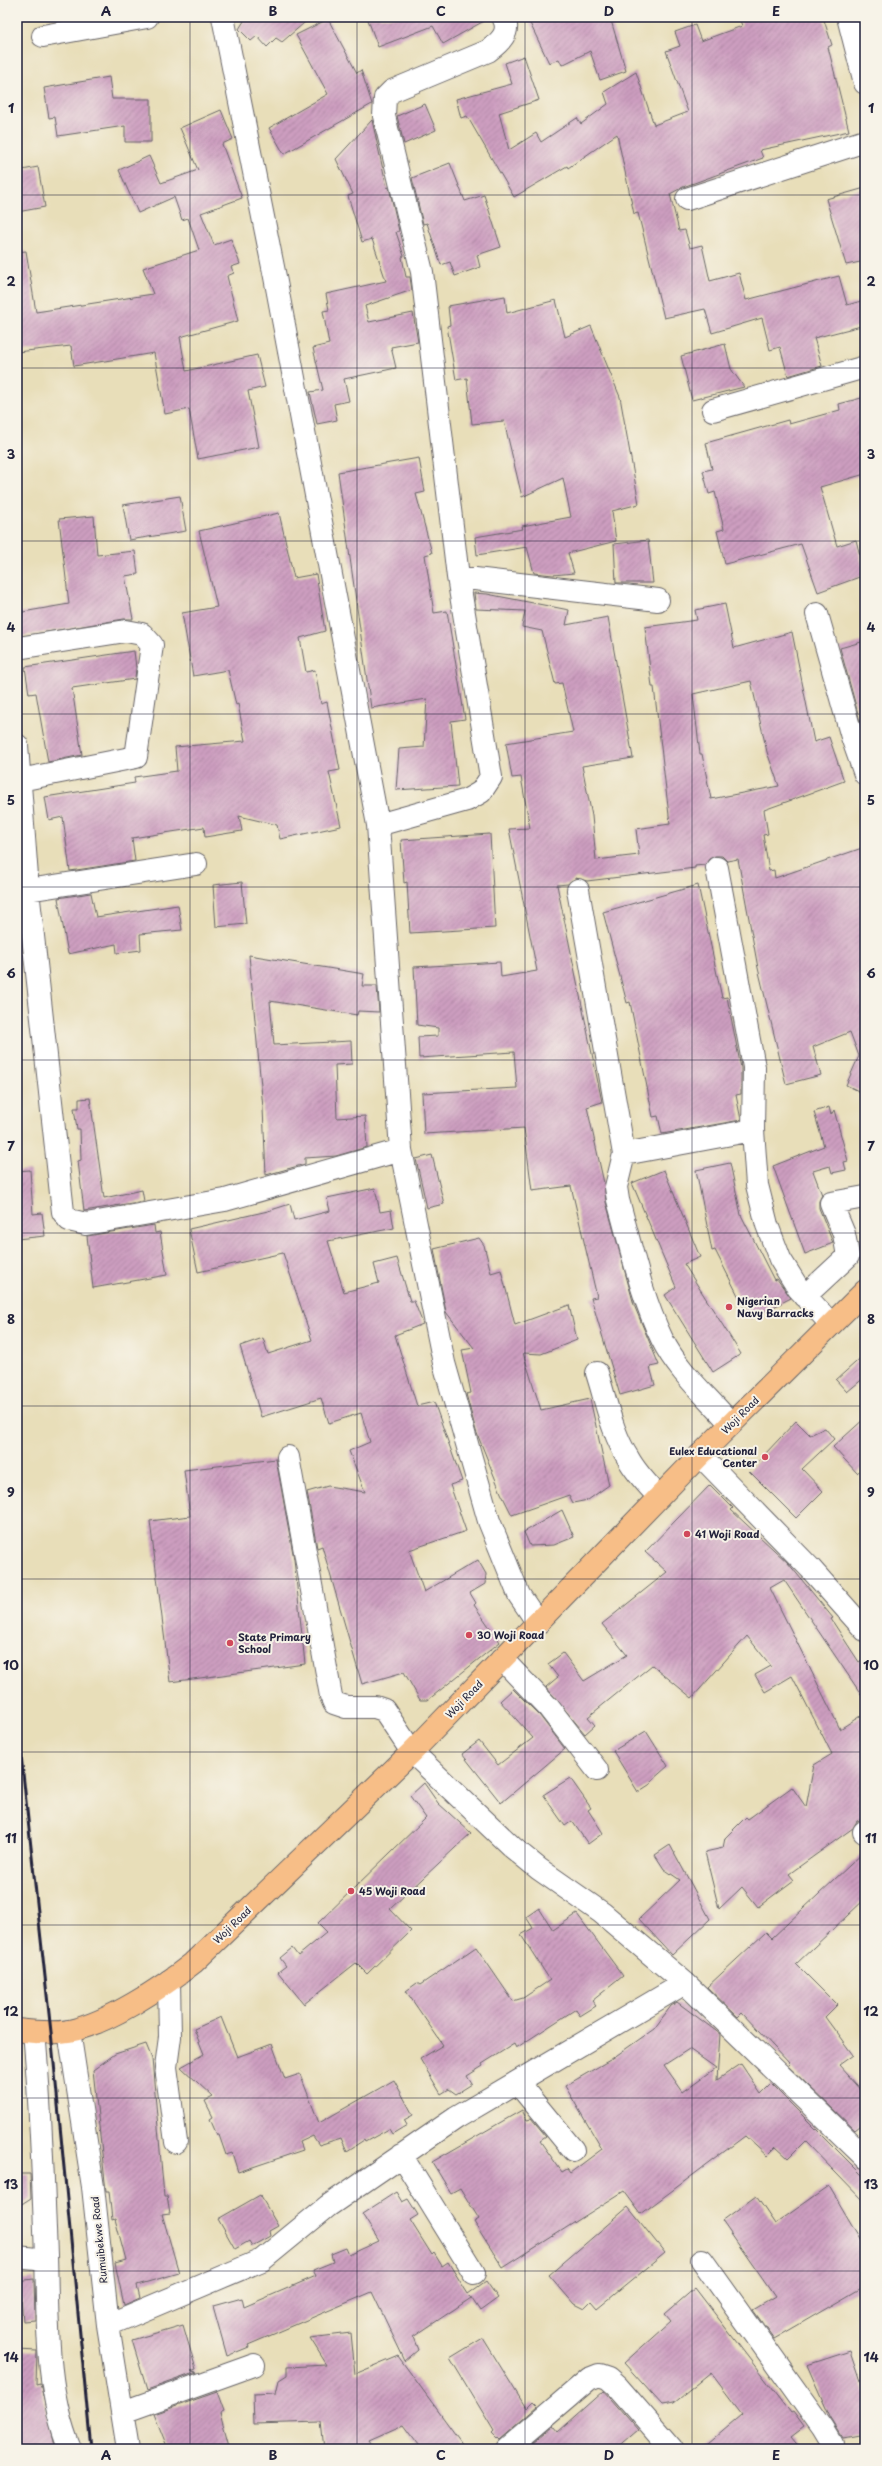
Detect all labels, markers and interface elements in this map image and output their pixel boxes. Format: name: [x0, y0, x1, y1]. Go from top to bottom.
text: A: [101, 1, 111, 20]
text: B: [269, 1, 278, 20]
text: C: [436, 1, 446, 20]
text: D: [604, 1, 614, 20]
text: E: [772, 1, 780, 20]
text: 1: [8, 98, 14, 117]
text: 1: [868, 98, 874, 117]
text: 2: [6, 271, 16, 290]
text: 2: [866, 271, 876, 290]
text: 3: [7, 444, 16, 463]
text: 3: [867, 444, 876, 463]
text: 4: [7, 617, 16, 636]
text: 4: [867, 617, 876, 636]
text: 5: [7, 790, 15, 809]
text: 5: [867, 790, 875, 809]
text: 6: [6, 963, 16, 982]
text: 6: [866, 963, 876, 982]
text: 7: [7, 1136, 15, 1155]
text: 7: [867, 1136, 875, 1155]
place label: Nigerian Navy Barracks: [737, 1293, 814, 1320]
marker: Nigerian Navy Barracks: [724, 1302, 734, 1312]
text: 8: [7, 1309, 15, 1328]
text: 8: [867, 1309, 875, 1328]
street label: Woji Road: [717, 1392, 762, 1437]
place label: Eulex Educational Center: [669, 1443, 758, 1470]
marker: Eulex Educational Center: [760, 1452, 770, 1462]
text: 9: [7, 1482, 15, 1501]
text: 9: [867, 1482, 875, 1501]
place label: 41 Woji Road: [695, 1526, 759, 1541]
marker: 41 Woji Road: [682, 1529, 692, 1539]
place label: 30 Woji Road: [477, 1627, 544, 1642]
place label: State Primary School: [238, 1629, 311, 1656]
marker: 30 Woji Road: [464, 1630, 474, 1640]
marker: State Primary School: [225, 1638, 235, 1648]
text: 10: [3, 1655, 19, 1674]
text: 10: [863, 1655, 879, 1674]
street label: Woji Road: [442, 1676, 486, 1721]
text: 11: [5, 1828, 17, 1847]
text: 11: [865, 1828, 877, 1847]
place label: 45 Woji Road: [359, 1883, 426, 1898]
marker: 45 Woji Road: [346, 1886, 356, 1896]
street label: Woji Road: [209, 1902, 254, 1947]
text: 12: [3, 2001, 19, 2020]
text: 12: [863, 2001, 879, 2020]
text: 13: [4, 2174, 19, 2193]
text: 13: [864, 2174, 879, 2193]
street label: Rumuibekwe Road: [86, 2195, 111, 2285]
text: 14: [3, 2347, 19, 2366]
text: 14: [863, 2347, 879, 2366]
text: A: [101, 2445, 111, 2464]
text: B: [269, 2445, 278, 2464]
text: C: [436, 2445, 446, 2464]
text: D: [604, 2445, 614, 2464]
text: E: [772, 2445, 780, 2464]

